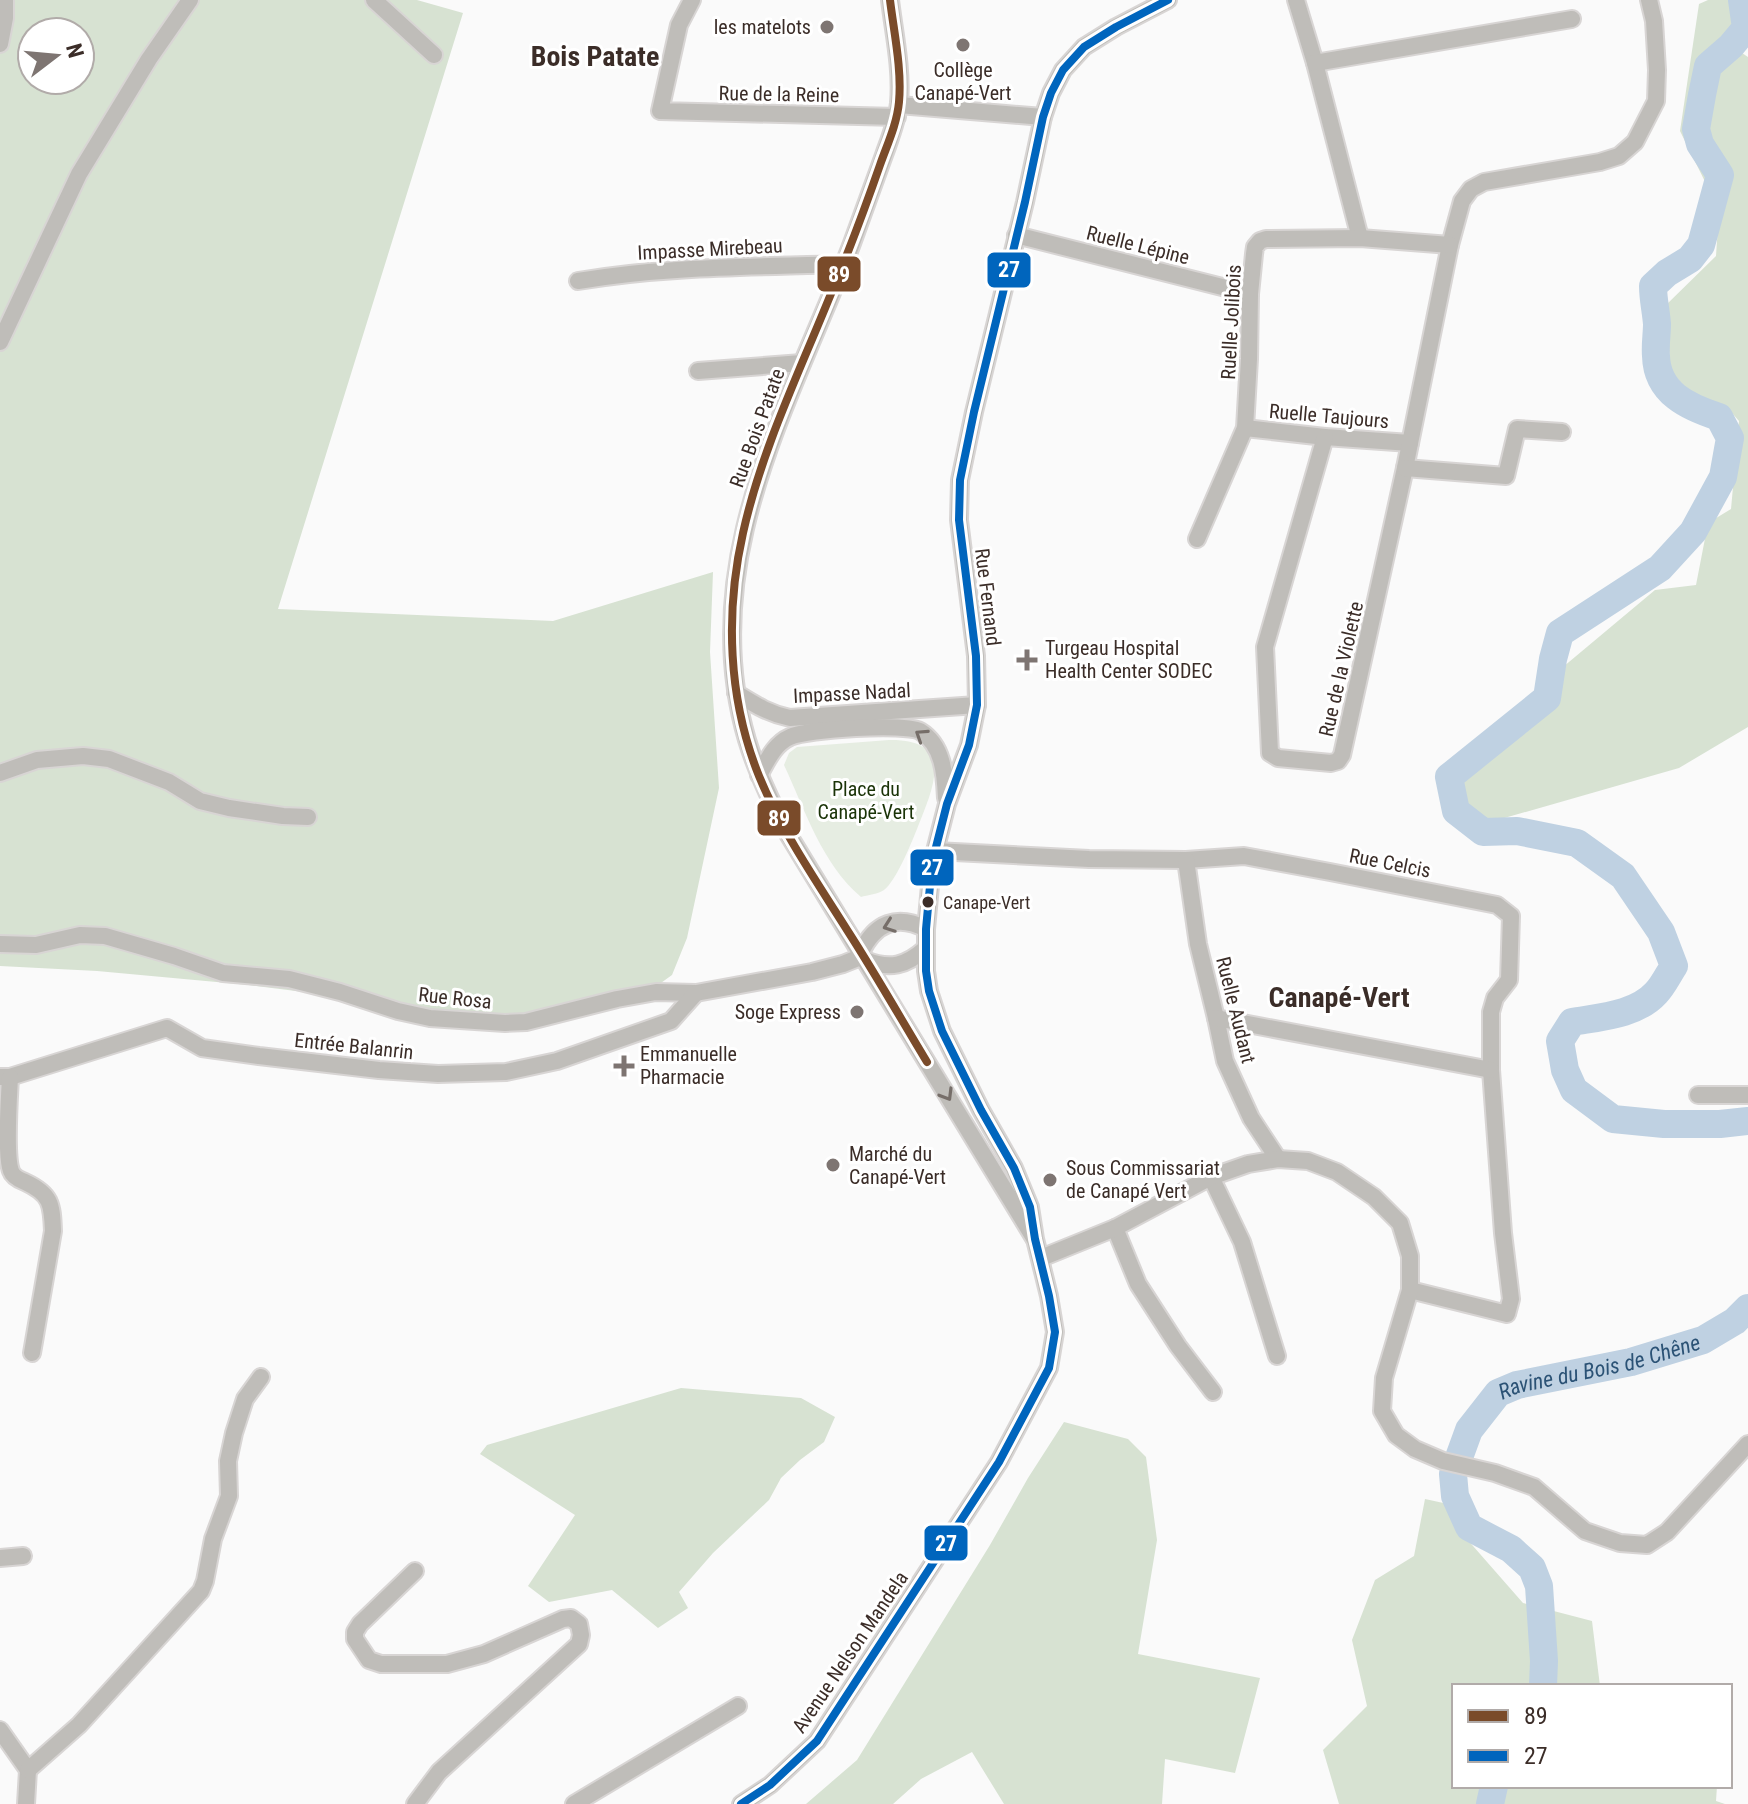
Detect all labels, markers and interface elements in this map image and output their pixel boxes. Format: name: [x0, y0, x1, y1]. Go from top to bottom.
place label: les matelots: [714, 15, 811, 39]
north arrow: [16, 16, 96, 96]
marker: les matelots: [818, 18, 836, 36]
marker: Collège Canapé-Vert: [954, 36, 972, 54]
district label: Bois Patate: [531, 40, 659, 73]
text: N: [61, 41, 89, 61]
place label: Collège Canapé-Vert: [914, 58, 1012, 105]
street label: Rue de la Reine: [719, 81, 839, 107]
street label: Ruelle Lépine: [1084, 221, 1192, 269]
street label: Impasse Mirebeau: [637, 233, 783, 265]
line badge: 27: [986, 251, 1032, 289]
line badge: 89: [816, 255, 862, 293]
text: 27: [998, 257, 1020, 282]
text: 89: [828, 262, 850, 287]
street label: Ruelle Jolibois: [1216, 264, 1246, 380]
street label: Rue Bois Patate: [724, 365, 790, 491]
street label: Ruelle Taujours: [1268, 399, 1390, 433]
street label: Rue Fernand: [970, 547, 1006, 647]
street label: Rue de la Violette: [1314, 599, 1368, 739]
place label: Turgeau Hospital Health Center SODEC: [1045, 636, 1213, 683]
marker: Turgeau Hospital Health Center SODEC: [1016, 649, 1038, 671]
street label: Impasse Nadal: [793, 678, 911, 708]
one-way arrow: [915, 730, 929, 745]
park label: Place du Canapé-Vert: [817, 777, 915, 824]
line badge: 89: [756, 799, 802, 837]
text: 89: [768, 806, 790, 831]
street label: Rue Celcis: [1347, 843, 1433, 883]
line badge: 27: [909, 848, 955, 887]
text: 27: [921, 855, 943, 880]
place label: Canape-Vert: [943, 892, 1030, 913]
marker: Canape-Vert: [920, 894, 936, 910]
one-way arrow: [883, 916, 897, 933]
street label: Ruelle Audant: [1211, 954, 1261, 1066]
district label: Canapé-Vert: [1269, 981, 1410, 1014]
street label: Rue Rosa: [417, 982, 493, 1014]
place label: Soge Express: [735, 1000, 841, 1024]
marker: Soge Express: [848, 1003, 866, 1021]
street label: Entrée Balanrin: [293, 1028, 415, 1064]
place label: Emmanuelle Pharmacie: [640, 1042, 737, 1089]
marker: Emmanuelle Pharmacie: [615, 1057, 633, 1075]
one-way arrow: [937, 1086, 953, 1101]
place label: Marché du Canapé-Vert: [849, 1142, 946, 1189]
marker: Marché du Canapé-Vert: [824, 1156, 842, 1174]
place label: Sous Commissariat de Canapé Vert: [1066, 1156, 1220, 1203]
marker: Sous Commissariat de Canapé Vert: [1041, 1171, 1059, 1189]
water label: Ravine du Bois de Chêne: [1494, 1330, 1703, 1405]
line badge: 27: [923, 1524, 969, 1562]
text: 27: [935, 1531, 957, 1556]
street label: Avenue Nelson Mandela: [787, 1567, 913, 1737]
legend: [1452, 1684, 1732, 1788]
text: 89: [1524, 1702, 1548, 1730]
text: 27: [1524, 1742, 1548, 1770]

